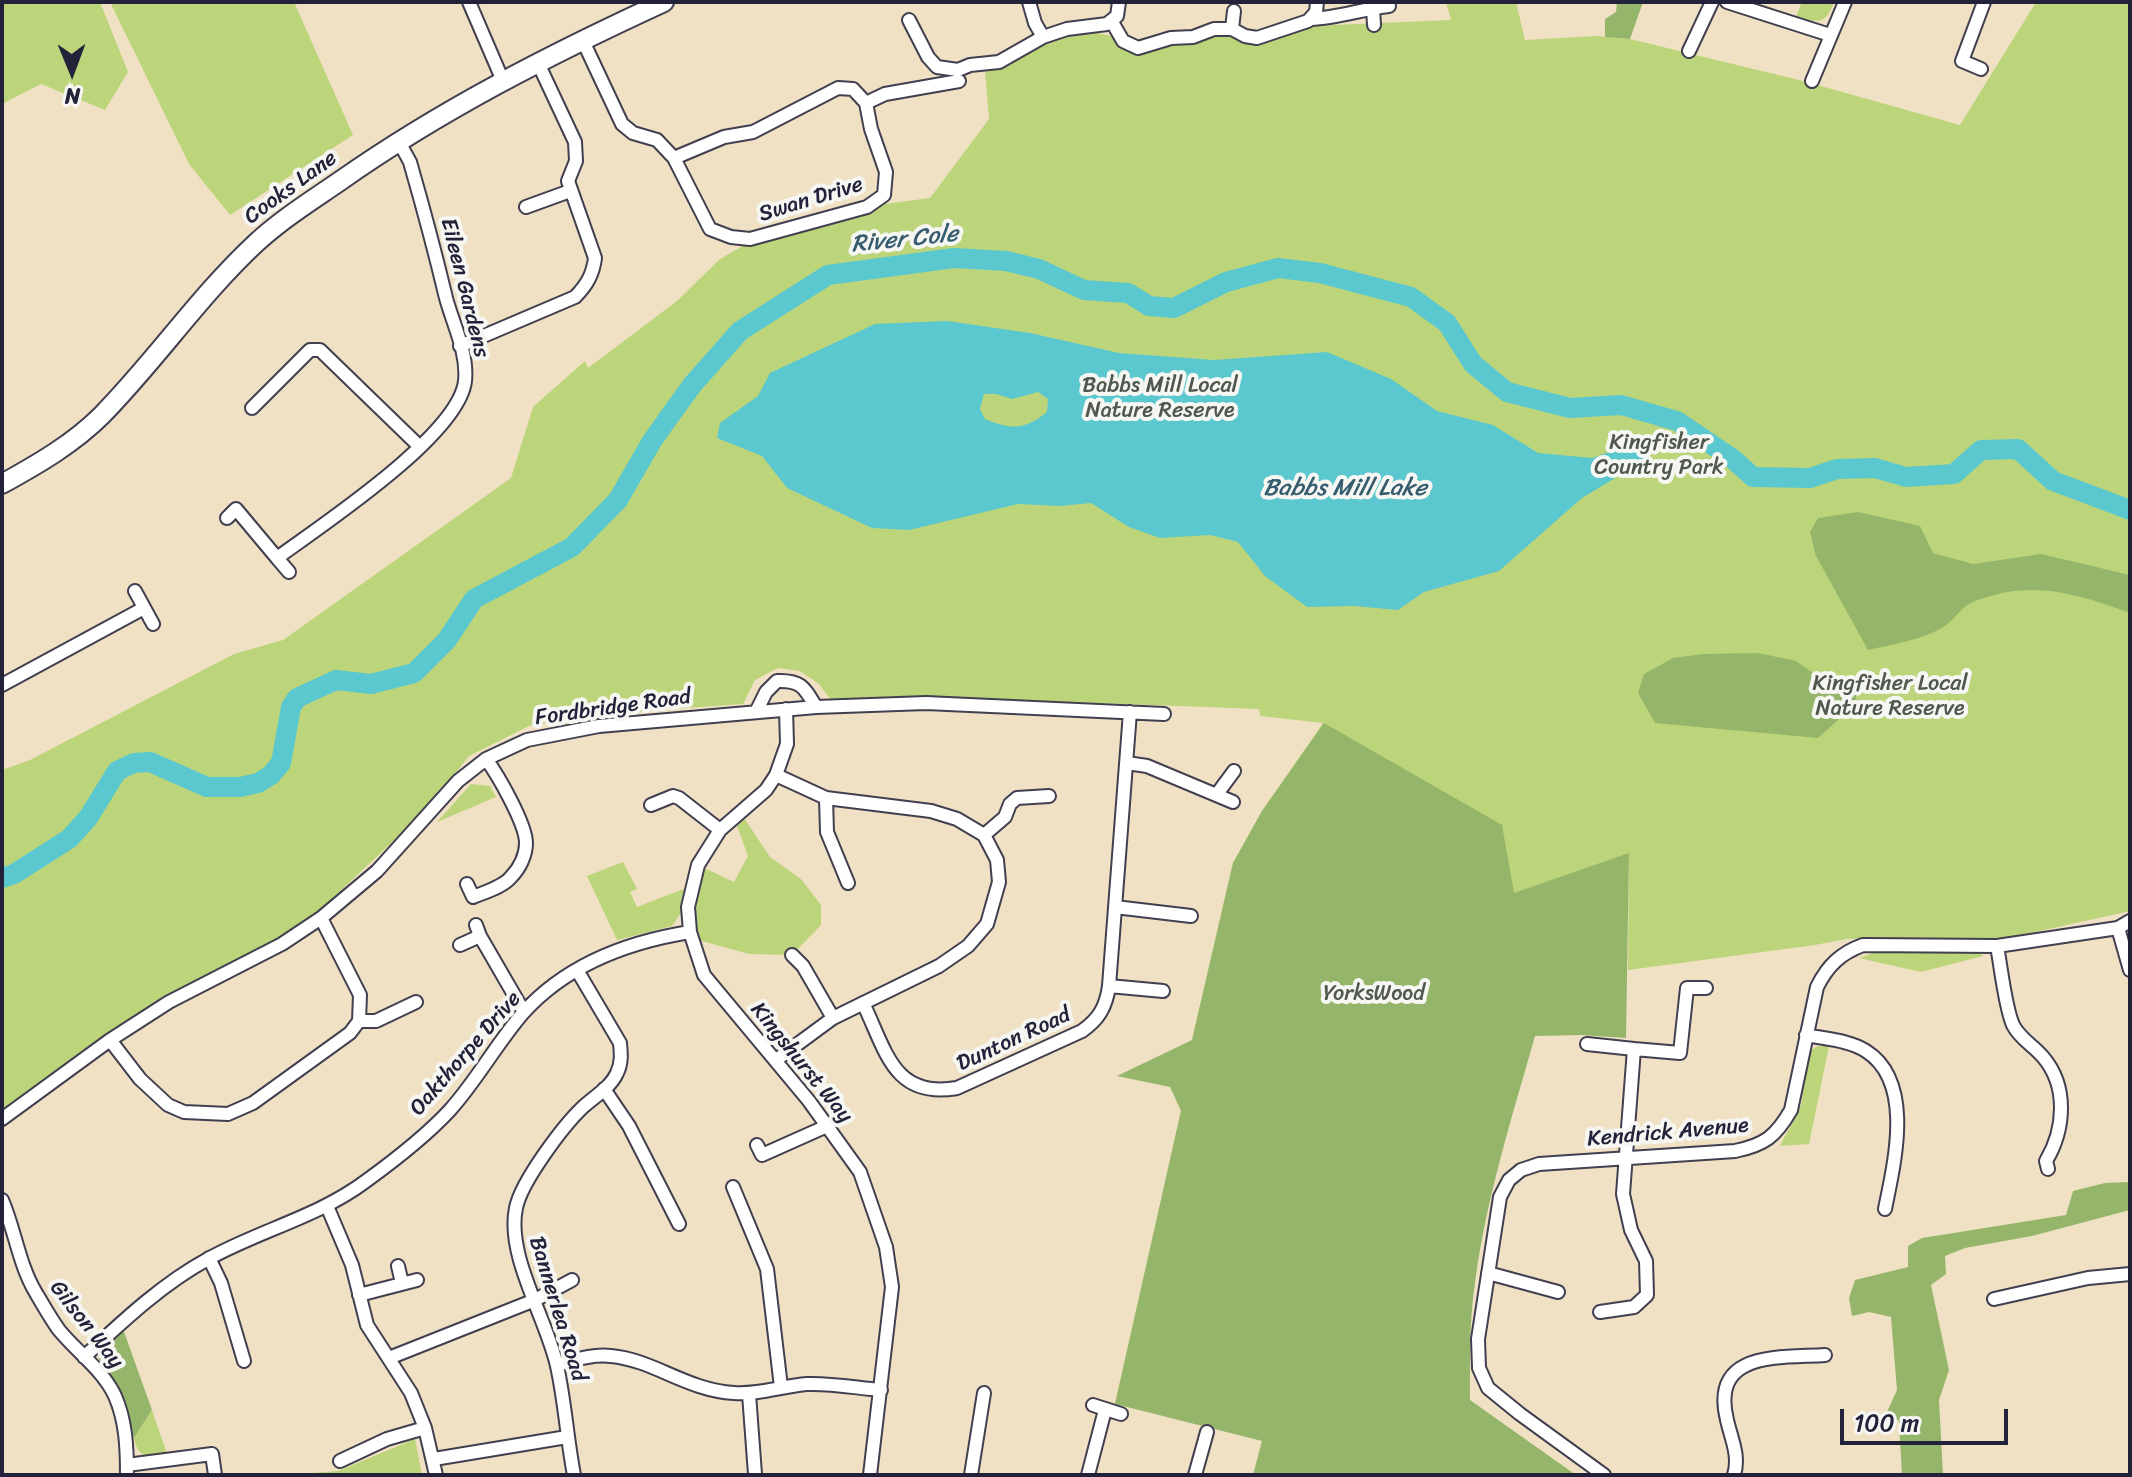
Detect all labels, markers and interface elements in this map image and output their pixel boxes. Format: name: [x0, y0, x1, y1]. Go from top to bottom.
north arrow: [32, 32, 112, 112]
text: N: [64, 77, 80, 116]
street label: Cooks Lane: [240, 146, 342, 230]
street label: Swan Drive: [756, 172, 866, 228]
street label: Eileen Gardens: [434, 216, 494, 360]
water label: River Cole: [850, 220, 960, 260]
park label: Babbs Mill Local Nature Reserve: [1082, 373, 1238, 424]
park label: Kingfisher Country Park: [1594, 430, 1724, 482]
water label: Babbs Mill Lake: [1263, 475, 1427, 503]
park label: Kingfisher Local Nature Reserve: [1813, 671, 1967, 722]
street label: Fordbridge Road: [534, 684, 692, 732]
park label: YorksWood: [1323, 981, 1425, 1007]
street label: Oakthorpe Drive: [405, 986, 527, 1122]
street label: Kingshurst Way: [744, 997, 858, 1129]
street label: Dunton Road: [953, 1002, 1075, 1078]
street label: Kendrick Avenue: [1586, 1113, 1750, 1153]
street label: Bannerlea Road: [522, 1234, 592, 1384]
street label: Gilson Way: [43, 1276, 129, 1374]
scale bar: [1844, 1393, 2012, 1443]
text: 100 m: [1854, 1402, 1919, 1444]

